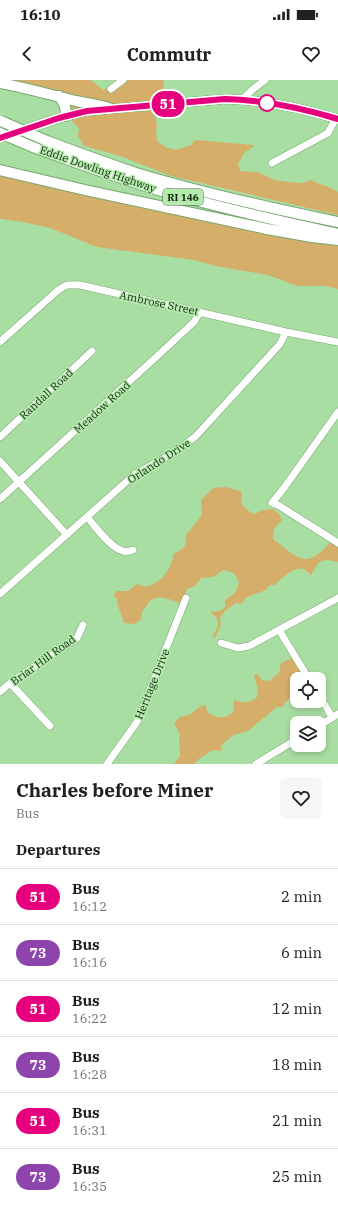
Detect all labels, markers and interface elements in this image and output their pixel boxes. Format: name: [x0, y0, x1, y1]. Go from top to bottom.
text: 16:10: [20, 5, 61, 24]
icon: back: [16, 43, 38, 65]
text: Commutr: [127, 43, 211, 66]
icon: heart: [300, 43, 322, 65]
line badge: 51: [150, 91, 186, 117]
unlabelled marker: [258, 94, 276, 112]
text: 51: [160, 95, 176, 113]
street label: Eddie Dowling Highway: [38, 143, 158, 196]
road number: RI 146: [163, 189, 203, 205]
street label: Ambrose Street: [118, 288, 200, 318]
street label: Randall Road: [16, 365, 76, 422]
street label: Meadow Road: [71, 378, 134, 436]
street label: Orlando Drive: [125, 435, 193, 487]
street label: Briar Hill Road: [8, 632, 78, 688]
street label: Heritage Drive: [131, 647, 173, 721]
map controls: [290, 672, 326, 752]
button: locate: [290, 672, 326, 708]
button: layers: [290, 716, 326, 752]
button: heart: [280, 777, 322, 819]
text: Charles before Miner: [16, 778, 213, 802]
text: Bus: [16, 805, 39, 822]
text: Departures: [16, 840, 100, 859]
text: Bus: [72, 879, 100, 898]
text: 2 min: [281, 887, 322, 906]
text: 51: [30, 888, 46, 906]
text: 16:12: [72, 898, 107, 915]
text: Bus: [72, 935, 100, 954]
text: 6 min: [281, 943, 322, 962]
text: 73: [30, 944, 46, 962]
text: 16:16: [72, 954, 107, 971]
text: Bus: [72, 991, 100, 1010]
text: 12 min: [272, 999, 322, 1018]
text: 51: [30, 1000, 46, 1018]
text: 16:22: [72, 1010, 107, 1027]
text: Bus: [72, 1047, 100, 1066]
text: 18 min: [272, 1055, 322, 1074]
text: 73: [30, 1056, 46, 1074]
text: 16:28: [72, 1066, 107, 1083]
text: Bus: [72, 1103, 100, 1122]
text: 21 min: [272, 1111, 322, 1130]
text: 51: [30, 1112, 46, 1130]
text: 16:31: [72, 1122, 107, 1139]
text: Bus: [72, 1159, 100, 1178]
text: 25 min: [272, 1167, 322, 1186]
text: 73: [30, 1168, 46, 1186]
text: 16:35: [72, 1178, 107, 1195]

